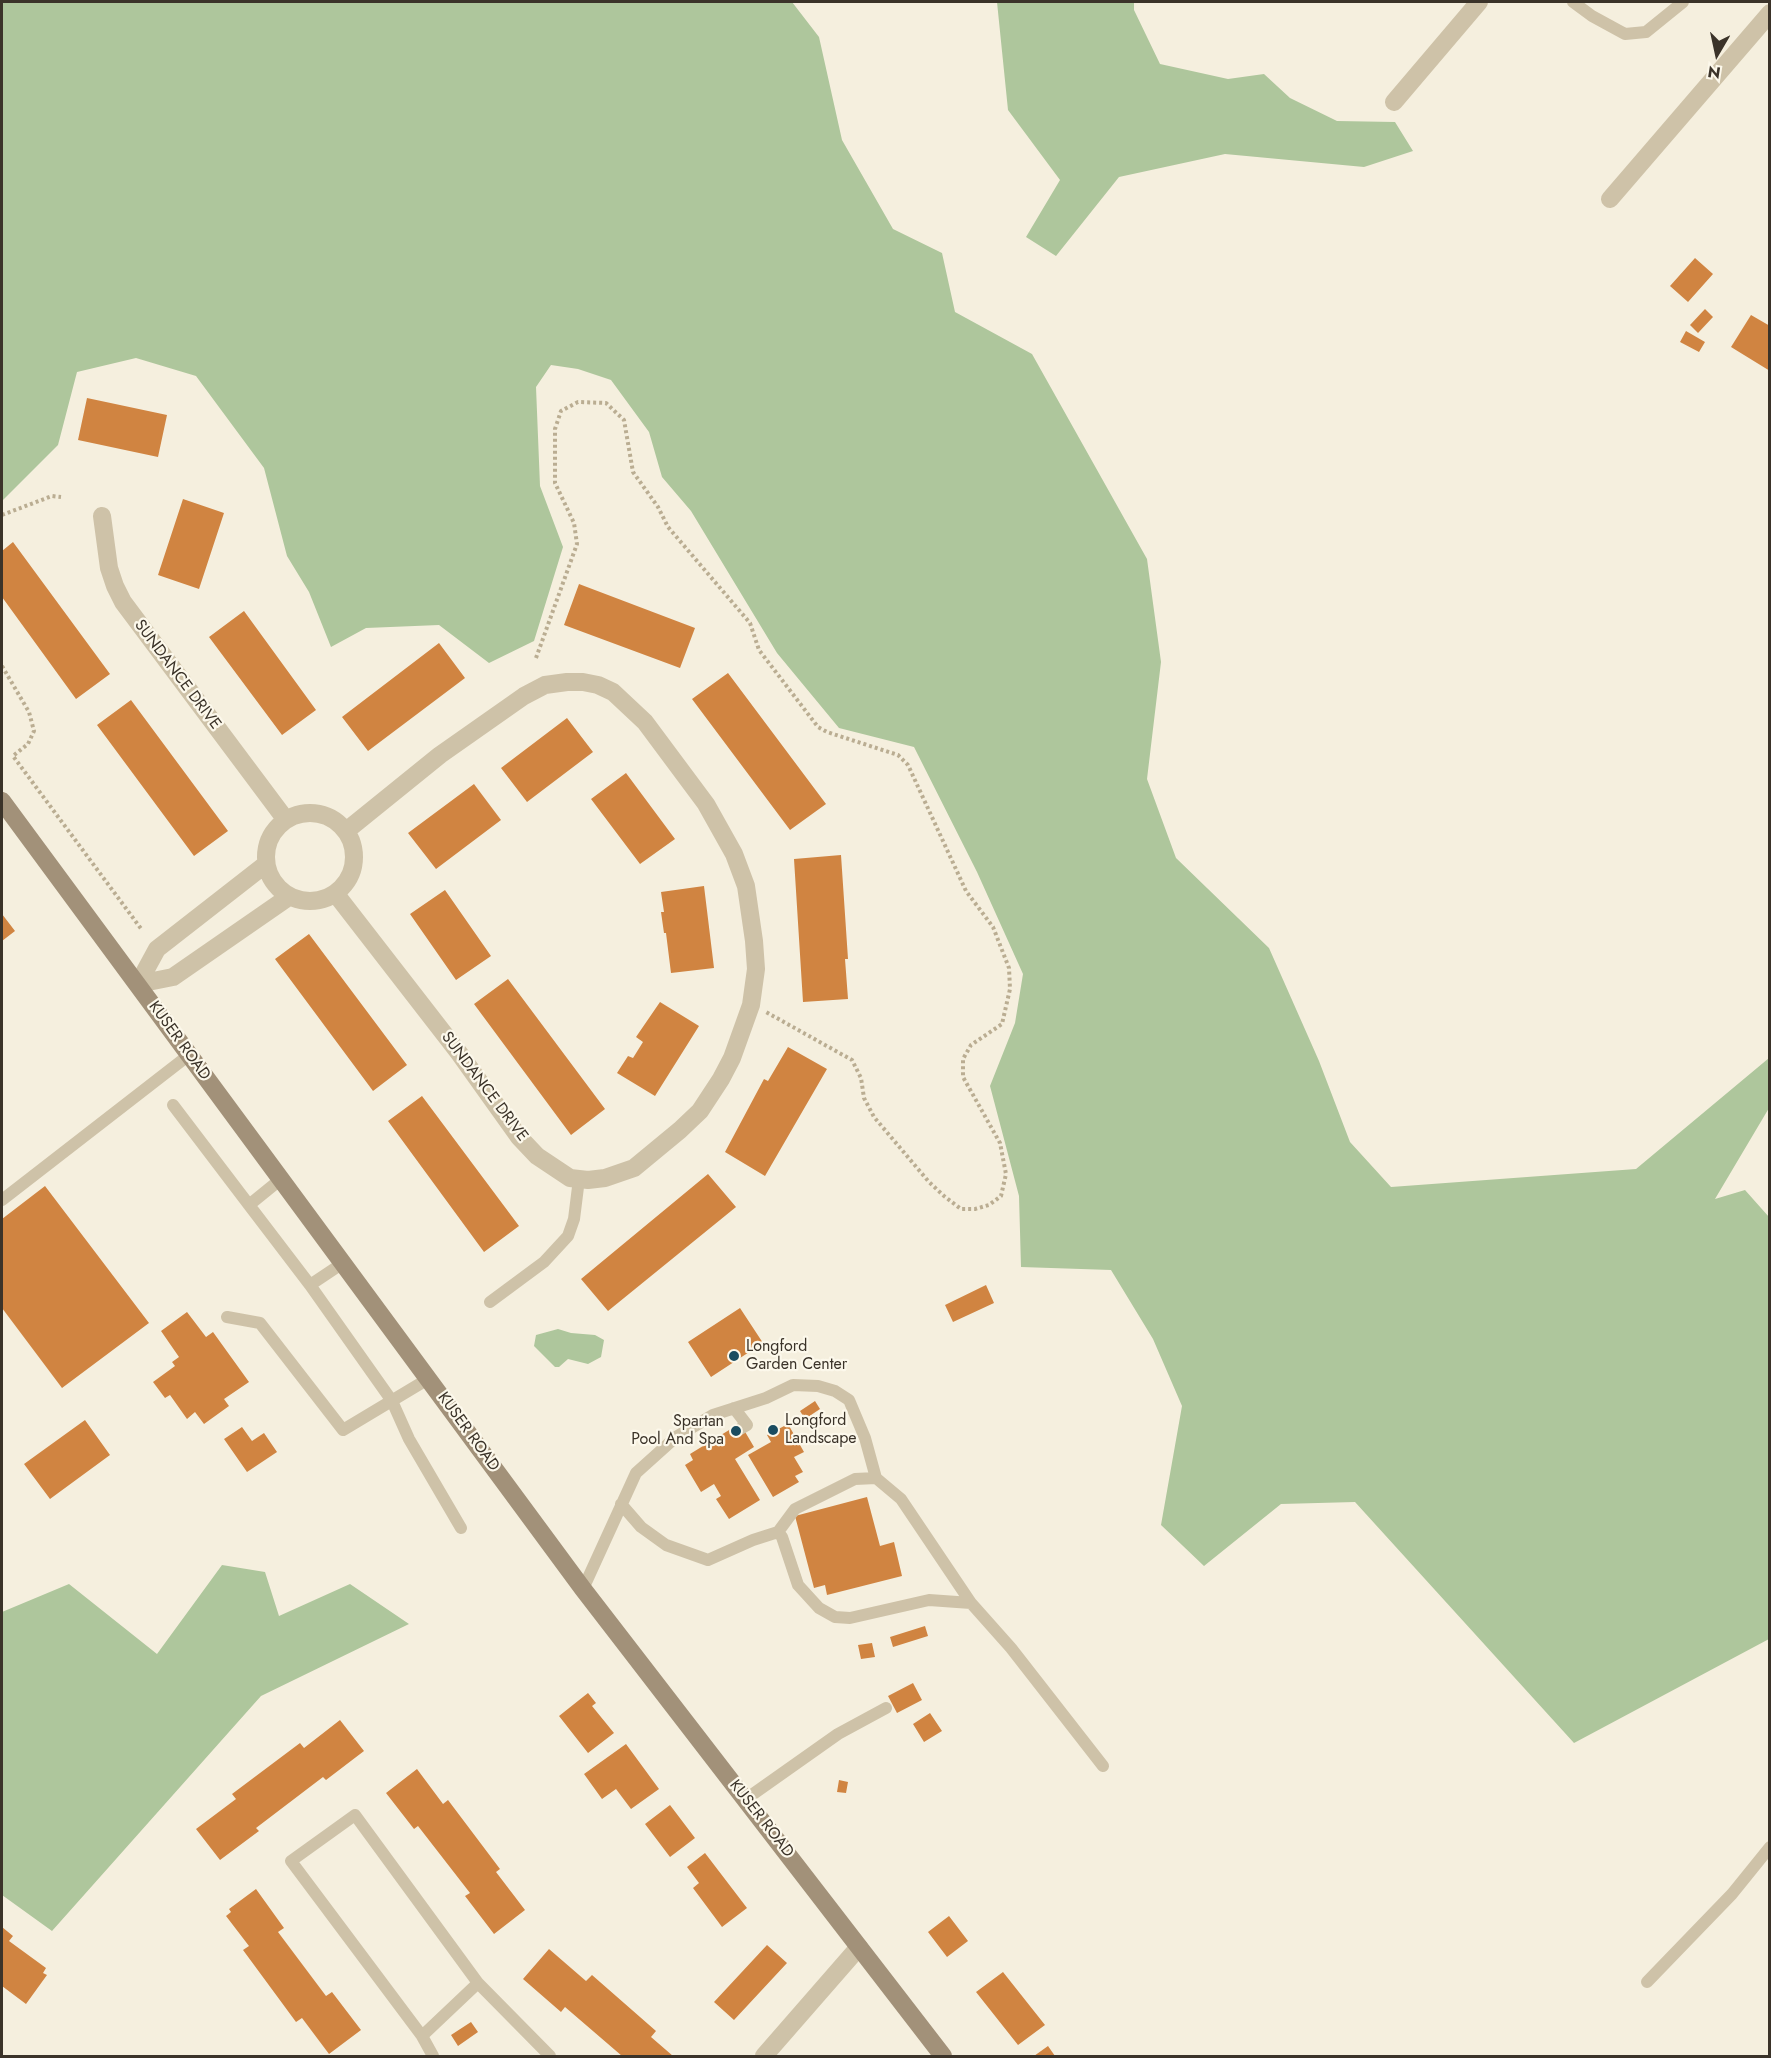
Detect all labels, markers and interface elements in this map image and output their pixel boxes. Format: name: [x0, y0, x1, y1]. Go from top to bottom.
north arrow: [1687, 24, 1747, 84]
text: N: [1706, 60, 1722, 85]
street label: SUNDANCE DRIVE: [130, 616, 224, 734]
street label: KUSER ROAD: [144, 998, 214, 1084]
street label: SUNDANCE DRIVE: [437, 1028, 531, 1146]
place label: Longford Garden Center: [746, 1337, 847, 1375]
marker: Longford Garden Center: [727, 1349, 741, 1363]
street label: KUSER ROAD: [433, 1389, 503, 1475]
place label: Longford Landscape: [785, 1411, 857, 1449]
place label: Spartan Pool And Spa: [631, 1412, 724, 1450]
marker: Longford Landscape: [766, 1423, 780, 1437]
marker: Spartan Pool And Spa: [729, 1424, 743, 1438]
street label: KUSER ROAD: [725, 1776, 797, 1862]

